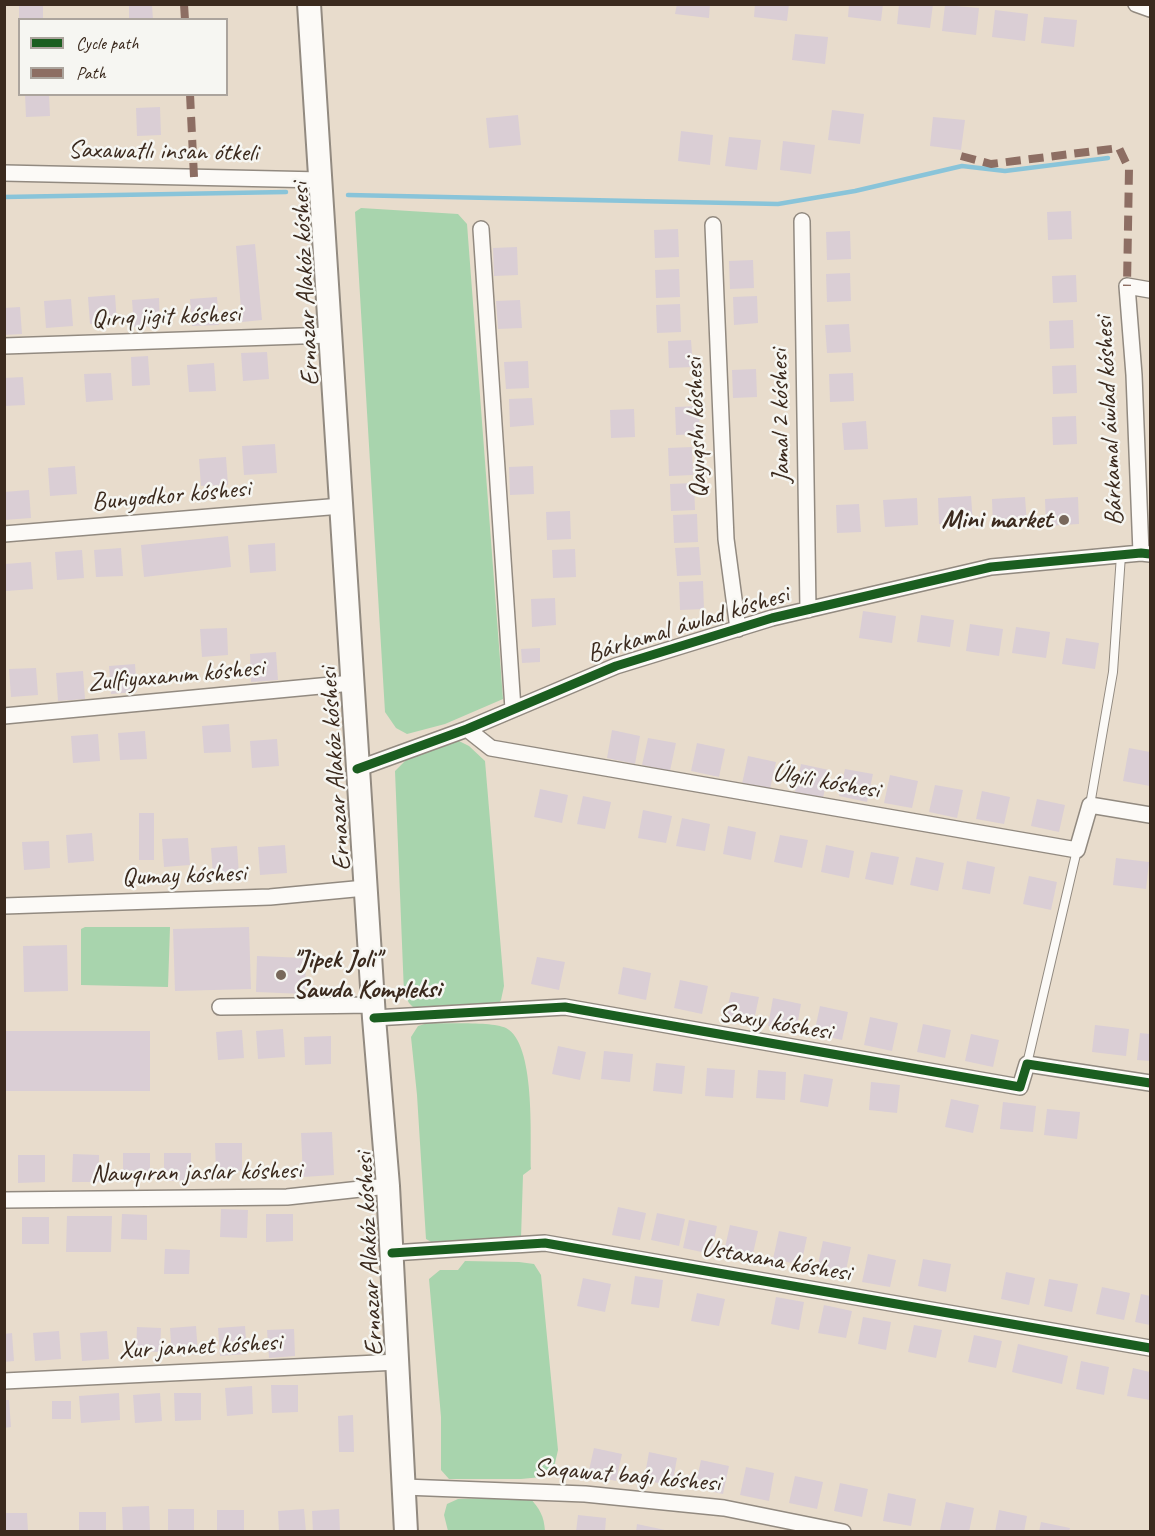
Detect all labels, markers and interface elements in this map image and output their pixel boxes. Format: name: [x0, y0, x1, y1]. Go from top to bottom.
legend: [18, 18, 228, 96]
text: Cycle path: [76, 32, 138, 54]
text: Path: [76, 62, 106, 84]
street label: Saxawatlı insan ótkeli: [68, 135, 258, 169]
street label: Ernazar Alakóz kóshesi: [285, 181, 327, 387]
street label: Qırıq jigit kóshesi: [91, 299, 241, 335]
street label: Bárkamal áwlad kóshesi: [1089, 316, 1131, 526]
street label: Jamal 2 kóshesi: [764, 349, 798, 483]
street label: Qayıqshı kóshesi: [679, 357, 715, 499]
street label: Bunyodkor kóshesi: [90, 474, 252, 518]
place label: Mini market: [942, 504, 1052, 536]
marker: Mini market: [1057, 513, 1071, 527]
street label: Bárkamal áwlad kóshesi: [583, 579, 793, 671]
street label: Zulfiyaxanım kóshesi: [87, 653, 265, 699]
street label: Ernazar Alakóz kóshesi: [313, 666, 359, 872]
street label: Úlgili kóshesi: [770, 757, 882, 807]
street label: Qumay kóshesi: [121, 858, 247, 894]
place label: "Jipek Joli" Sawda Kompleksi: [293, 944, 441, 1006]
marker: "Jipek Joli" Sawda Kompleksi: [274, 968, 288, 982]
street label: Saxıy kóshesi: [716, 998, 834, 1048]
street label: Ernazar Alakóz kóshesi: [349, 1151, 391, 1357]
street label: Nawqıran jaslar kóshesi: [90, 1156, 302, 1190]
street label: Ustaxana kóshesi: [699, 1233, 853, 1289]
street label: Xur jannet kóshesi: [118, 1327, 282, 1367]
street label: Saqawat baǵı kóshesi: [532, 1452, 722, 1500]

